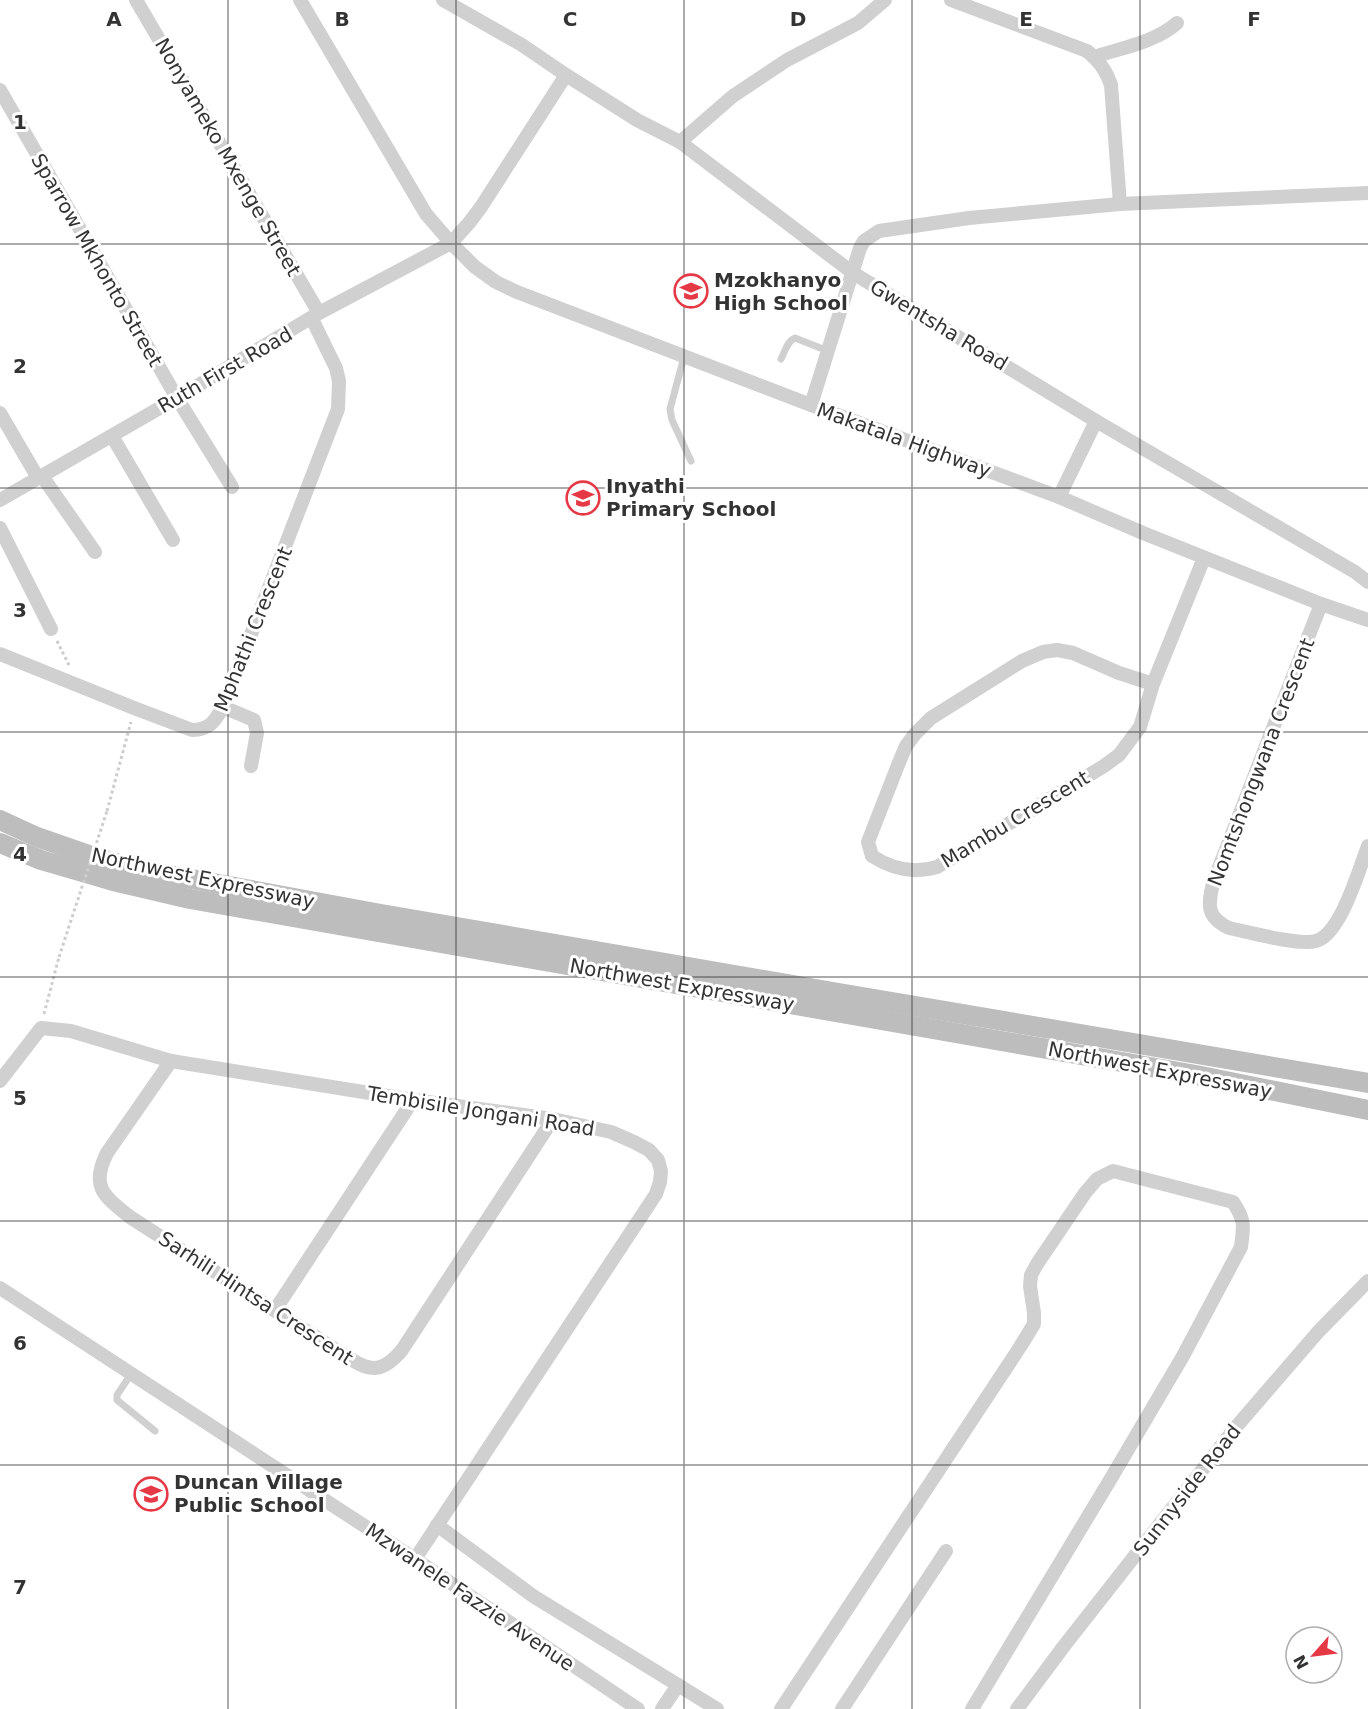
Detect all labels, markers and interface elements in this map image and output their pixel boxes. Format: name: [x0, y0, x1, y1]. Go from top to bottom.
text: A: [106, 7, 122, 31]
text: B: [334, 7, 350, 31]
text: C: [563, 7, 577, 31]
text: D: [790, 7, 806, 31]
text: E: [1019, 7, 1033, 31]
text: F: [1247, 7, 1261, 31]
street label: Nonyameko Mxenge Street: [150, 34, 306, 280]
text: 1: [13, 110, 27, 134]
street label: Sparrow Mkhonto Street: [26, 149, 168, 371]
place label: Mzokhanyo High School: [714, 268, 848, 315]
school or university icon: Mzokhanyo High School: [673, 273, 709, 309]
street label: Gwentsha Road: [866, 274, 1012, 376]
street label: Ruth First Road: [154, 322, 296, 418]
text: 2: [13, 354, 27, 378]
street label: Makatala Highway: [814, 397, 995, 483]
place label: Inyathi Primary School: [606, 474, 776, 521]
school or university icon: Inyathi Primary School: [565, 480, 601, 516]
street label: Mphathi Crescent: [209, 543, 297, 715]
text: 3: [13, 598, 27, 622]
street label: Nomtshongwana Crescent: [1203, 635, 1319, 889]
street label: Mambu Crescent: [936, 765, 1094, 873]
text: 4: [13, 842, 27, 866]
street label: Northwest Expressway: [89, 843, 317, 913]
street label: Northwest Expressway: [568, 953, 796, 1017]
street label: Northwest Expressway: [1046, 1036, 1274, 1104]
street label: Tembisile Jongani Road: [365, 1081, 596, 1141]
text: 5: [13, 1086, 27, 1110]
street label: Sarhili Hintsa Crescent: [154, 1226, 358, 1370]
text: 6: [13, 1331, 27, 1355]
street label: Sunnyside Road: [1128, 1420, 1246, 1560]
place label: Duncan Village Public School: [174, 1470, 343, 1517]
school or university icon: Duncan Village Public School: [133, 1476, 169, 1512]
street label: Mzwanele Fazzie Avenue: [361, 1518, 579, 1676]
text: 7: [13, 1575, 27, 1599]
north arrow: [1284, 1625, 1344, 1685]
text: N: [1290, 1651, 1313, 1672]

